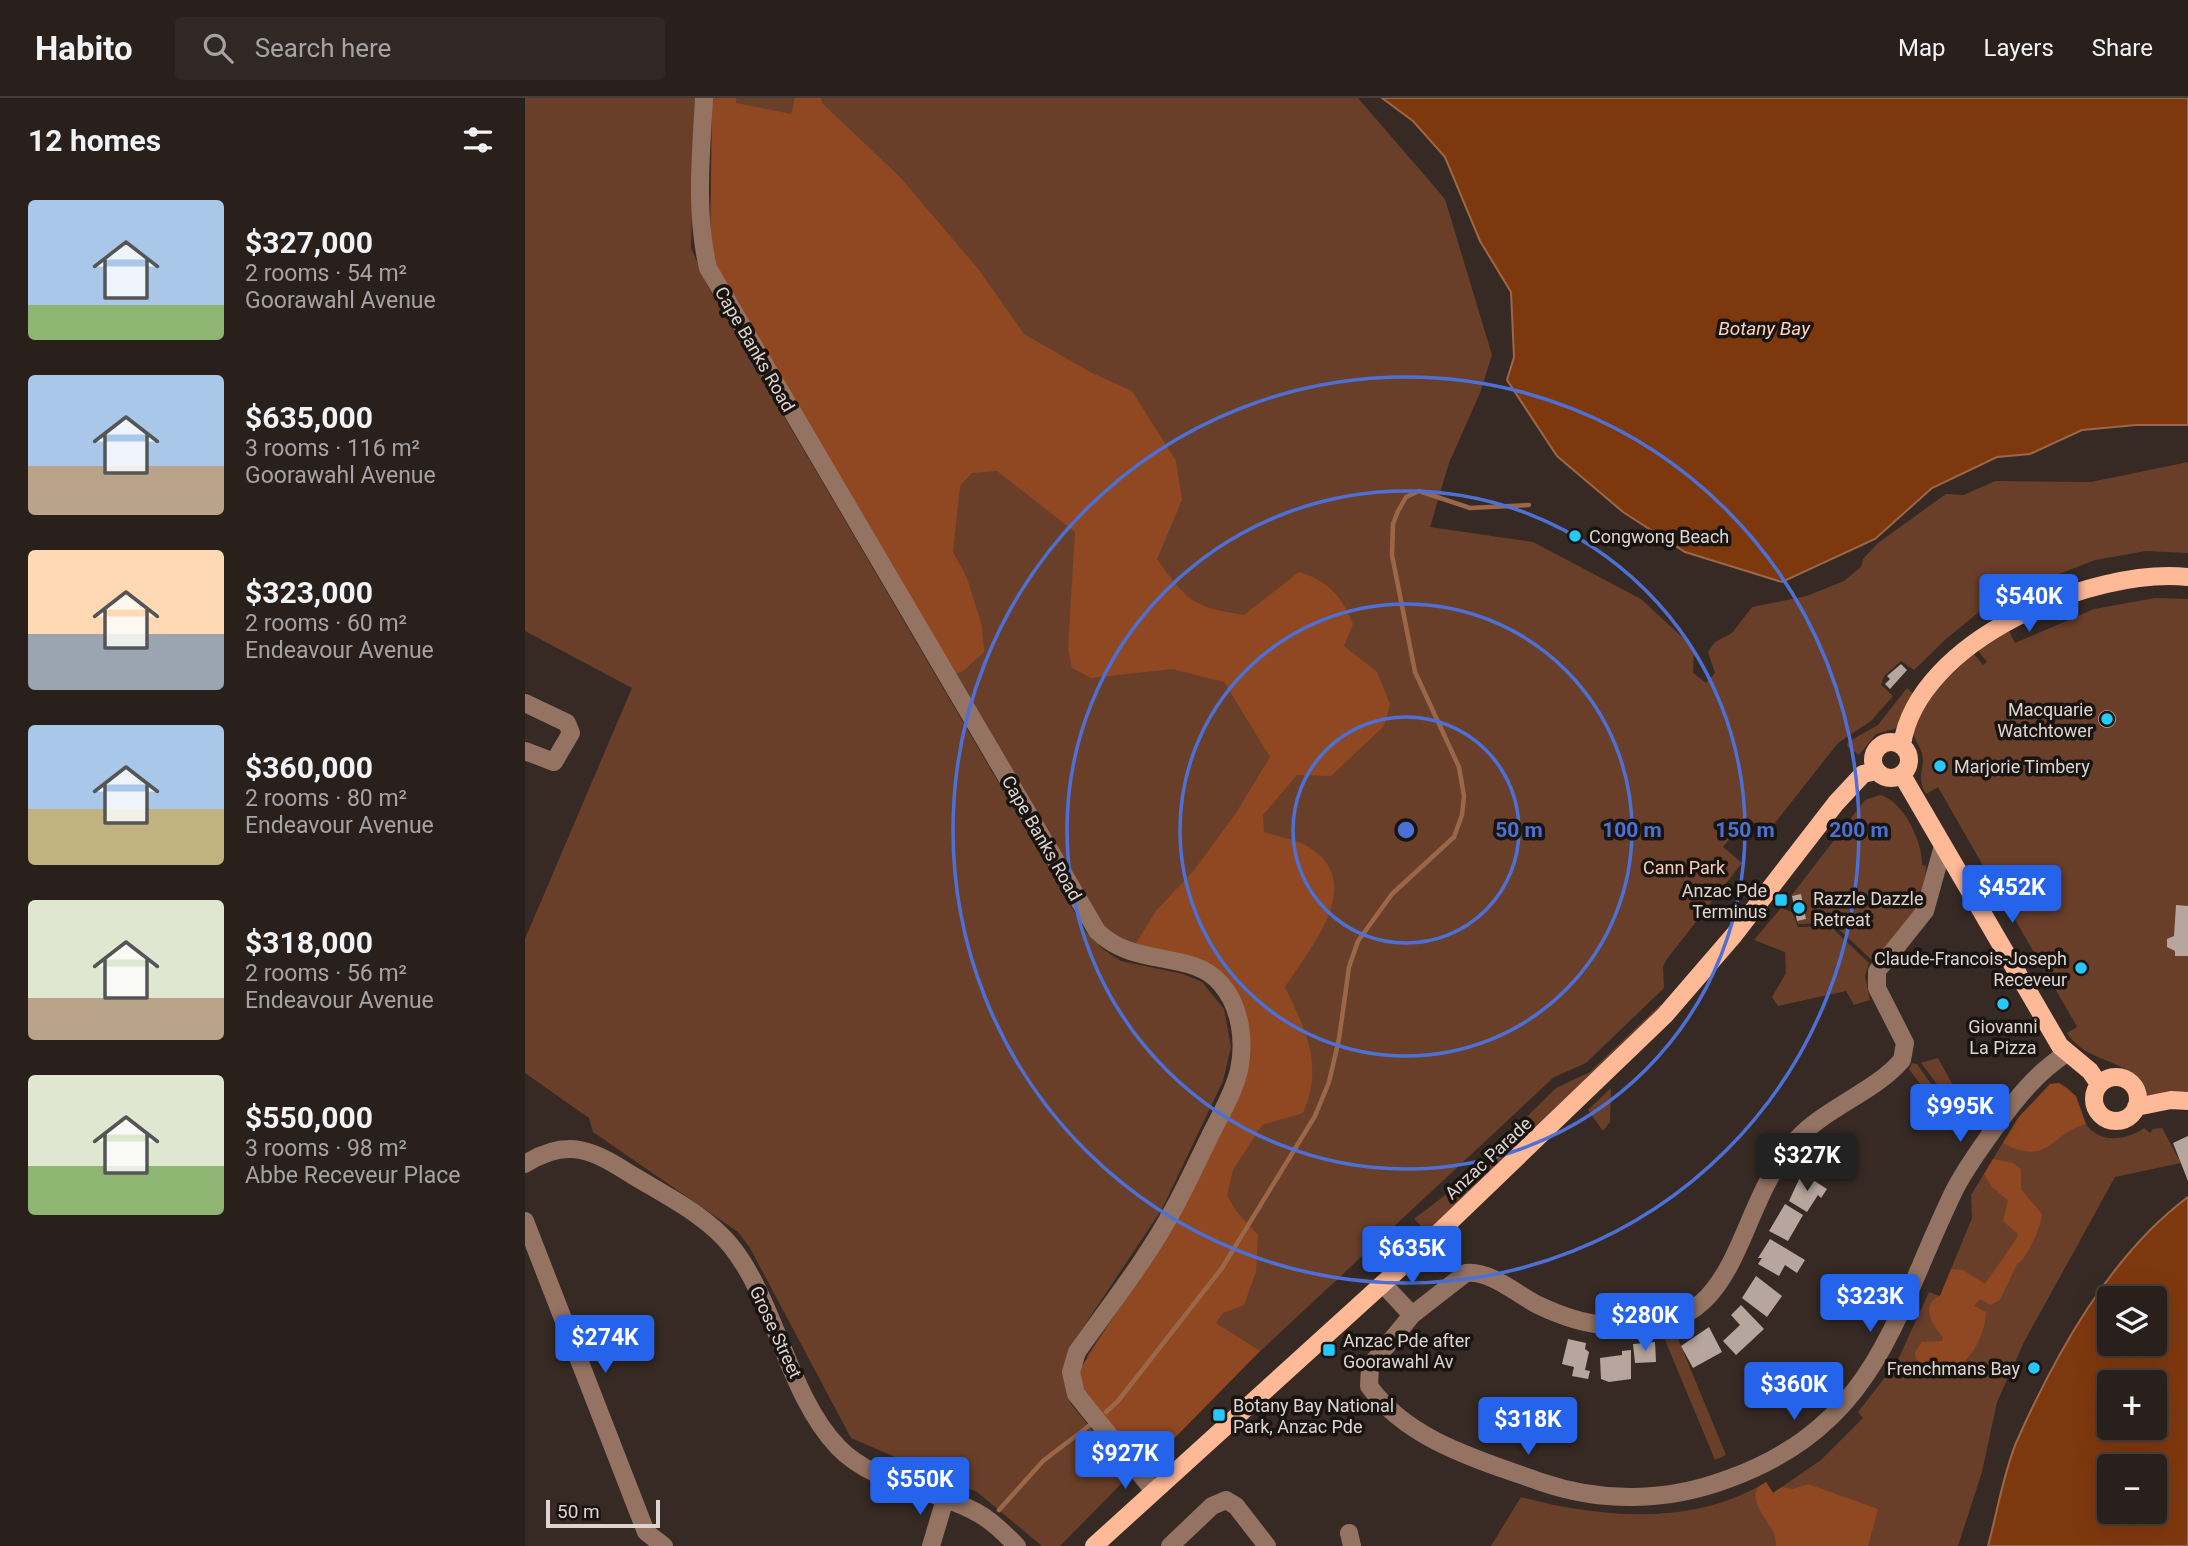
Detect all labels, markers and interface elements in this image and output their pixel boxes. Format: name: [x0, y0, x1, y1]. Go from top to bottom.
search box: [175, 17, 665, 80]
text: Habito: [35, 29, 133, 68]
icon: search: [199, 29, 237, 67]
text: Search here: [255, 33, 391, 63]
text: Map: [1898, 34, 1946, 62]
text: Layers: [1984, 34, 2054, 62]
text: Share: [2092, 34, 2153, 62]
icon: filters: [459, 121, 497, 159]
text: 12 homes: [28, 123, 161, 158]
text: $327,000: [245, 225, 373, 260]
icon: home: [84, 228, 168, 312]
text: 2 rooms · 54 m²: [245, 260, 407, 287]
street label: Cape Banks Road: [711, 283, 799, 415]
text: Goorawahl Avenue: [245, 287, 436, 314]
water label: Botany Bay: [1718, 317, 1811, 340]
text: $635,000: [245, 400, 373, 435]
icon: home: [84, 403, 168, 487]
text: 3 rooms · 116 m²: [245, 435, 420, 462]
text: Goorawahl Avenue: [245, 462, 436, 489]
place label: Congwong Beach: [1589, 526, 1729, 547]
marker: Congwong Beach: [1567, 528, 1583, 544]
pin: $540K: [1980, 574, 2078, 634]
text: $323,000: [245, 575, 373, 610]
icon: home: [84, 578, 168, 662]
text: $540K: [1995, 583, 2063, 610]
text: 2 rooms · 60 m²: [245, 610, 407, 637]
text: Endeavour Avenue: [245, 637, 434, 664]
place label: Macquarie Watchtower: [1997, 699, 2093, 741]
marker: Macquarie Watchtower: [2099, 711, 2115, 727]
text: $360,000: [245, 750, 373, 785]
icon: home: [84, 753, 168, 837]
place label: Marjorie Timbery: [1954, 756, 2090, 777]
marker: Marjorie Timbery: [1932, 758, 1948, 774]
street label: Cape Banks Road: [998, 772, 1086, 904]
text: 2 rooms · 80 m²: [245, 785, 407, 812]
text: Endeavour Avenue: [245, 812, 434, 839]
centre of rings: [1394, 818, 1418, 842]
text: 50 m: [1495, 818, 1543, 842]
text: 100 m: [1602, 818, 1662, 842]
text: 150 m: [1715, 818, 1775, 842]
text: 200 m: [1829, 818, 1889, 842]
park label: Cann Park: [1643, 857, 1726, 878]
pin: $452K: [1963, 866, 2061, 925]
text: $452K: [1978, 874, 2046, 901]
place label: Anzac Pde Terminus: [1682, 880, 1767, 922]
place label: Razzle Dazzle Retreat: [1813, 888, 1924, 930]
marker: Anzac Pde Terminus: [1773, 892, 1789, 908]
marker: Razzle Dazzle Retreat: [1791, 900, 1807, 916]
text: $318,000: [245, 925, 373, 960]
icon: home: [84, 928, 168, 1012]
place label: Claude-Francois-Joseph Receveur: [1874, 948, 2067, 990]
text: 2 rooms · 56 m²: [245, 960, 407, 987]
marker: Claude-Francois-Joseph Receveur: [2073, 960, 2089, 976]
text: Endeavour Avenue: [245, 987, 434, 1014]
marker: Giovanni La Pizza: [1995, 996, 2011, 1012]
place label: Giovanni La Pizza: [1968, 1016, 2038, 1058]
pin: $995K: [1911, 1084, 2009, 1144]
text: $995K: [1926, 1093, 1994, 1120]
text: $550,000: [245, 1100, 373, 1135]
icon: home: [84, 1103, 168, 1187]
street label: Anzac Parade: [1440, 1113, 1536, 1203]
pin: $327K: [1758, 1134, 1856, 1193]
text: 3 rooms · 98 m²: [245, 1135, 407, 1162]
text: $327K: [1773, 1142, 1841, 1169]
text: Abbe Receveur Place: [245, 1162, 460, 1189]
pin: $635K: [1363, 1226, 1461, 1286]
text: $635K: [1378, 1235, 1446, 1262]
pin: $323K: [1821, 1274, 1919, 1334]
street label: Grose Street: [746, 1283, 807, 1382]
text: $323K: [1836, 1283, 1904, 1310]
map controls: [2097, 1286, 2167, 1524]
button: layers: [2097, 1286, 2167, 1356]
pin: $280K: [1596, 1294, 1694, 1353]
text: $280K: [1611, 1302, 1679, 1329]
pin: $274K: [556, 1316, 654, 1375]
text: $274K: [571, 1324, 639, 1351]
place label: Anzac Pde after Goorawahl Av: [1343, 1330, 1470, 1372]
marker: Anzac Pde after Goorawahl Av: [1321, 1342, 1337, 1358]
place label: Frenchmans Bay: [1887, 1358, 2020, 1379]
marker: Frenchmans Bay: [2026, 1360, 2042, 1376]
pin: $360K: [1745, 1362, 1843, 1422]
button: +: [2097, 1370, 2167, 1440]
text: $360K: [1760, 1371, 1828, 1398]
place label: Botany Bay National Park, Anzac Pde: [1233, 1395, 1394, 1437]
pin: $318K: [1479, 1398, 1577, 1457]
text: $318K: [1494, 1406, 1562, 1433]
marker: Botany Bay National Park, Anzac Pde: [1211, 1407, 1227, 1423]
pin: $927K: [1076, 1432, 1174, 1491]
text: $927K: [1091, 1440, 1159, 1467]
button: −: [2097, 1454, 2167, 1524]
pin: $550K: [871, 1458, 969, 1517]
text: $550K: [886, 1466, 954, 1493]
scale bar: [546, 1497, 660, 1529]
text: 50 m: [557, 1500, 600, 1523]

